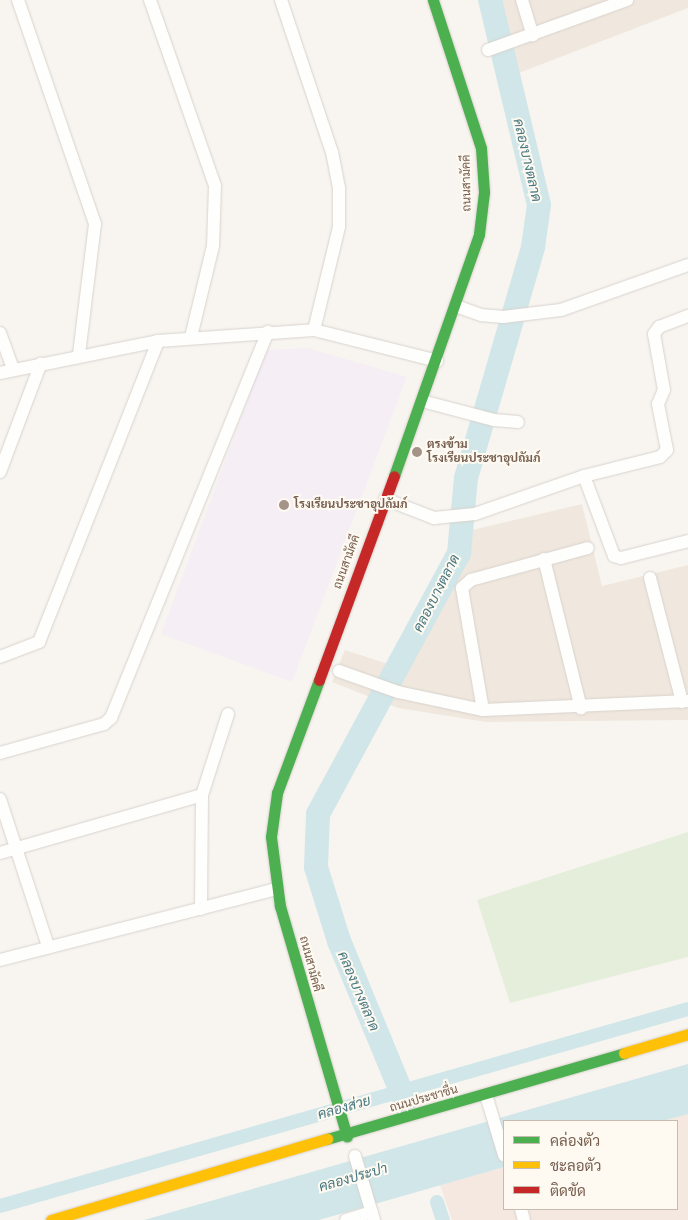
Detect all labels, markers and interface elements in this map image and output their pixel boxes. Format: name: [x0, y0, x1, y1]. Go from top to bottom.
water label: คลองบางตลาด: [510, 117, 546, 203]
street label: ถนนสามัคคี: [459, 154, 475, 212]
place label: ตรงข้าม โรงเรียนประชาอุปถัมภ์: [427, 438, 540, 466]
marker: ตรงข้าม โรงเรียนประชาอุปถัมภ์: [411, 446, 423, 458]
place label: โรงเรียนประชาอุปถัมภ์: [294, 498, 407, 512]
marker: โรงเรียนประชาอุปถัมภ์: [278, 499, 290, 511]
street label: ถนนสามัคคี: [331, 533, 363, 591]
water label: คลองบางตลาด: [409, 551, 463, 635]
street label: ถนนสามัคคี: [296, 935, 324, 993]
water label: คลองบางตลาด: [335, 949, 383, 1033]
street label: ถนนประชาชื่น: [388, 1082, 460, 1116]
water label: คลองส่วย: [316, 1091, 372, 1123]
legend: [503, 1120, 678, 1210]
text: คล่องตัว: [550, 1132, 600, 1150]
text: ชะลอตัว: [550, 1157, 601, 1175]
water label: คลองประปา: [317, 1159, 389, 1195]
text: ติดขัด: [550, 1182, 586, 1200]

